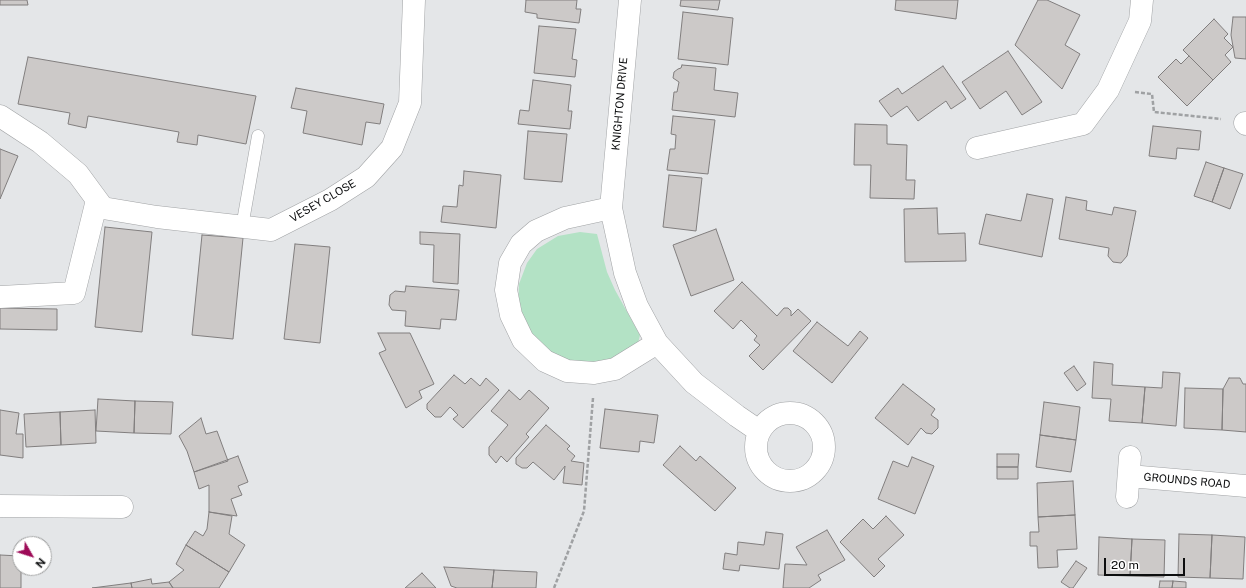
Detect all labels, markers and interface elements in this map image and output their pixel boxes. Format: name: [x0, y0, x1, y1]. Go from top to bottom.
street label: KNIGHTON DRIVE: [609, 57, 631, 151]
street label: VESEY CLOSE: [288, 177, 358, 225]
street label: GROUNDS ROAD: [1143, 471, 1231, 491]
north arrow: [12, 536, 52, 576]
scale bar: [1106, 550, 1187, 576]
text: N: [33, 556, 48, 570]
text: 20 m: [1111, 558, 1139, 572]

